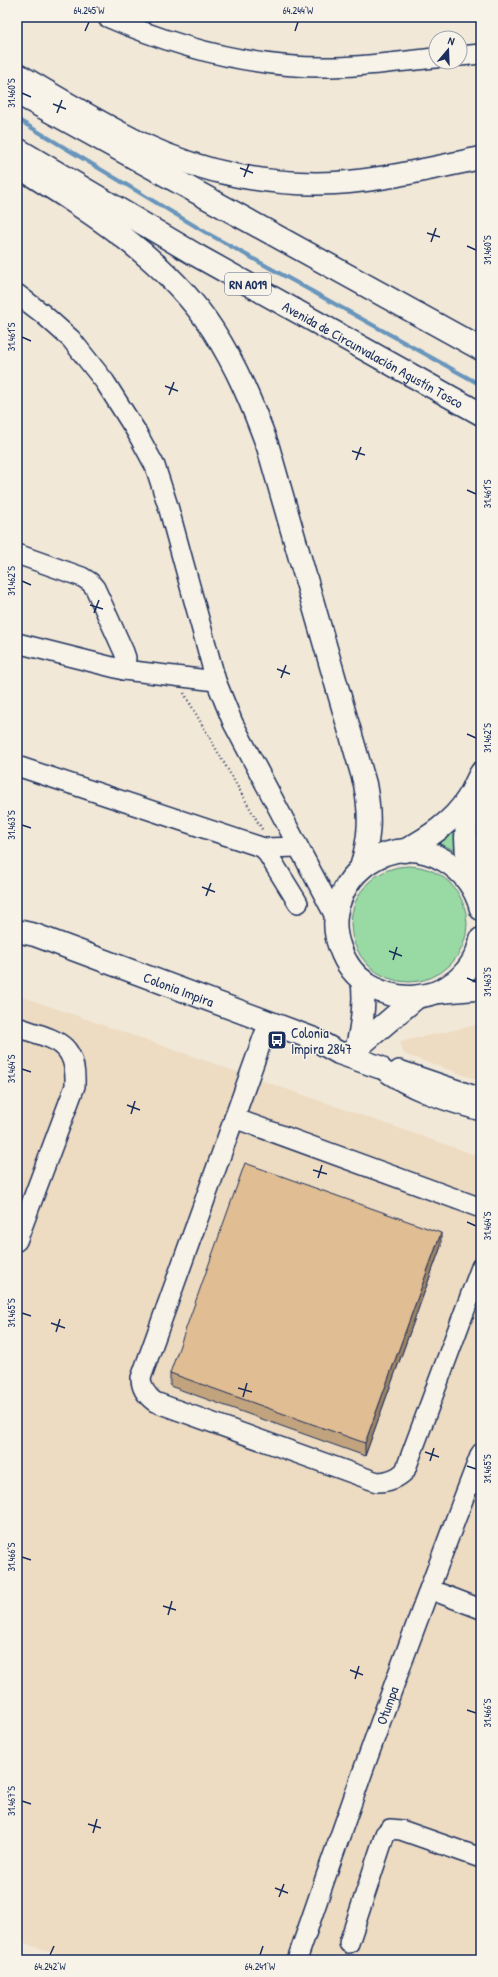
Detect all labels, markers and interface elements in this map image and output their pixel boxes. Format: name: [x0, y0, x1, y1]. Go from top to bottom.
text: 64.245°W: [73, 4, 105, 17]
text: 64.244°W: [283, 4, 314, 17]
north arrow: [428, 30, 468, 70]
text: N: [446, 33, 456, 48]
text: 31.460°S: [5, 78, 18, 108]
text: 31.460°S: [481, 235, 494, 265]
road number: RN A019: [225, 273, 271, 295]
street label: Avenida de Circunvalación Agustín Tosco: [280, 296, 467, 412]
text: 31.461°S: [5, 322, 18, 351]
text: 31.461°S: [481, 479, 494, 508]
text: 31.462°S: [5, 566, 18, 596]
text: 31.462°S: [481, 723, 494, 753]
text: 31.463°S: [5, 810, 18, 840]
street label: Colonia Impira: [141, 967, 217, 1011]
text: 31.463°S: [481, 967, 494, 997]
place label: Colonia Impira 2847: [291, 1023, 352, 1059]
bus stop icon: Colonia Impira 2847: [266, 1029, 288, 1051]
text: 31.464°S: [5, 1054, 18, 1083]
text: 31.464°S: [481, 1211, 494, 1240]
text: 31.465°S: [5, 1298, 18, 1328]
text: 31.465°S: [481, 1454, 494, 1484]
text: 31.466°S: [5, 1542, 18, 1571]
street label: Otumpa: [371, 1683, 402, 1727]
text: 31.466°S: [481, 1698, 494, 1727]
text: 31.467°S: [5, 1786, 18, 1816]
text: 64.242°W: [34, 1960, 67, 1973]
text: 64.241°W: [245, 1960, 276, 1973]

